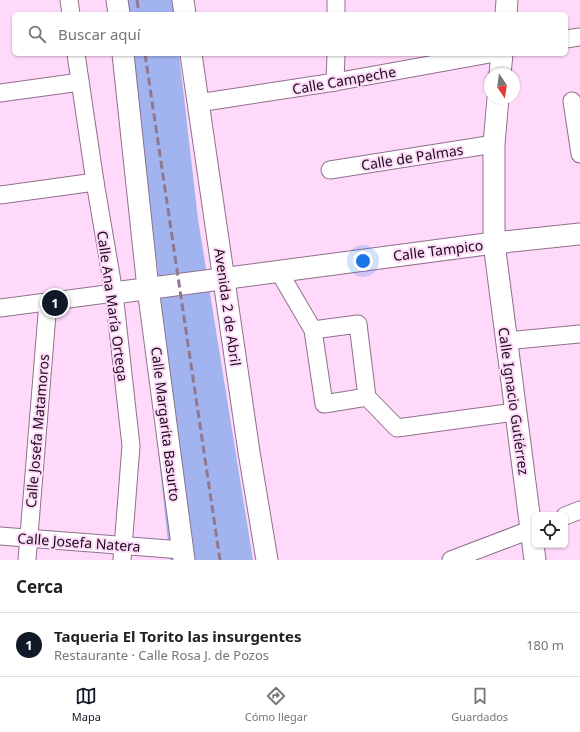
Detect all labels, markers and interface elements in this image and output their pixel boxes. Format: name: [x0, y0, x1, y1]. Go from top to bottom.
search box: [12, 12, 568, 56]
icon: search: [26, 23, 48, 45]
text: Buscar aquí: [58, 24, 141, 44]
street label: Calle Campeche: [291, 62, 397, 98]
north arrow: [484, 68, 520, 104]
street label: Calle de Palmas: [360, 140, 465, 174]
street label: Calle Ana María Ortega: [93, 229, 133, 383]
street label: Calle Tampico: [392, 235, 484, 265]
street label: Avenida 2 de Abril: [210, 247, 246, 367]
your location: [353, 251, 373, 271]
pin: 1: [42, 288, 68, 318]
street label: Calle Ignacio Gutiérrez: [494, 326, 534, 476]
street label: Calle Margarita Basurto: [147, 346, 185, 502]
street label: Calle Josefa Matamoros: [21, 353, 53, 509]
map controls: [532, 512, 568, 548]
button: locate: [532, 512, 568, 548]
street label: Calle Josefa Natera: [17, 528, 141, 556]
text: Cerca: [16, 575, 63, 598]
text: Taqueria El Torito las insurgentes: [54, 626, 302, 646]
text: 1: [25, 636, 33, 654]
text: 180 m: [526, 636, 564, 654]
text: Restaurante · Calle Rosa J. de Pozos: [54, 646, 269, 664]
tab: Mapa: [72, 685, 101, 724]
tab: Cómo llegar: [245, 685, 307, 724]
tab: Guardados: [451, 685, 508, 724]

